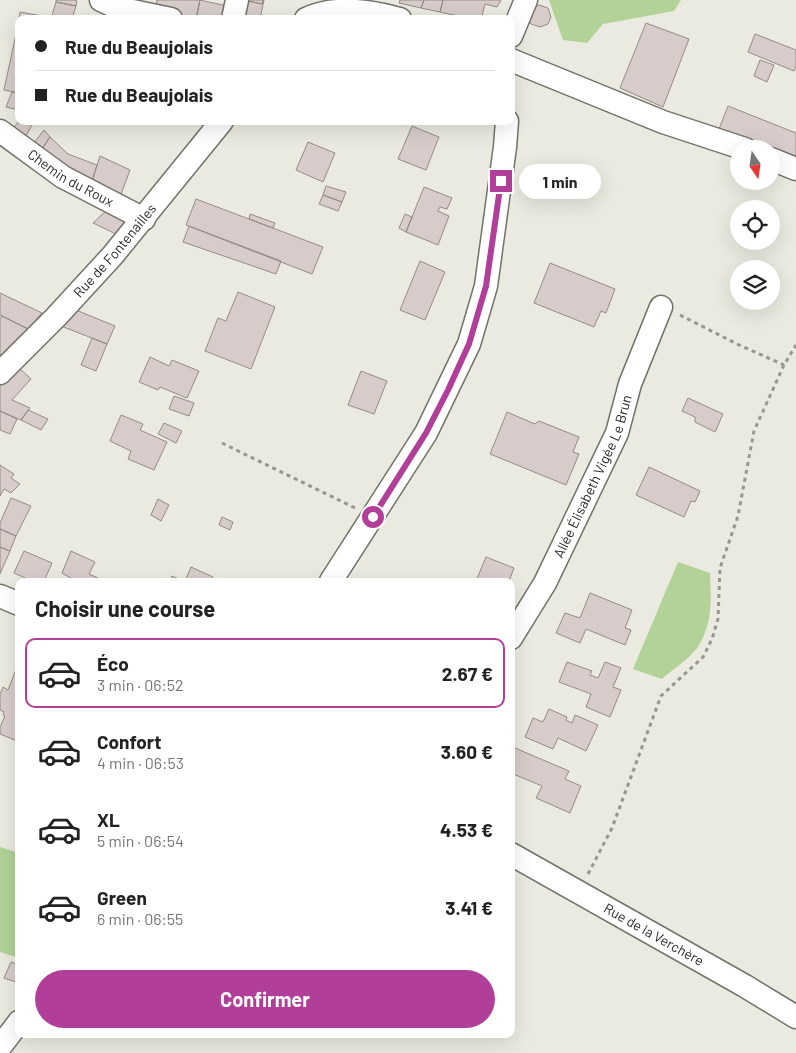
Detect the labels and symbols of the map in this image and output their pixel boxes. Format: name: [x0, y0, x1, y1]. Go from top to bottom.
north arrow: [730, 140, 780, 190]
street label: Chemin du Roux: [25, 145, 117, 210]
callout: 1 min: [518, 164, 601, 198]
route end: [490, 170, 512, 192]
street label: Rue de Fontenailles: [70, 200, 160, 301]
street label: Allée Élisabeth Vigée Le Brun: [549, 393, 635, 560]
route start: [362, 506, 384, 528]
street label: Rue de la Verchère: [601, 899, 707, 969]

